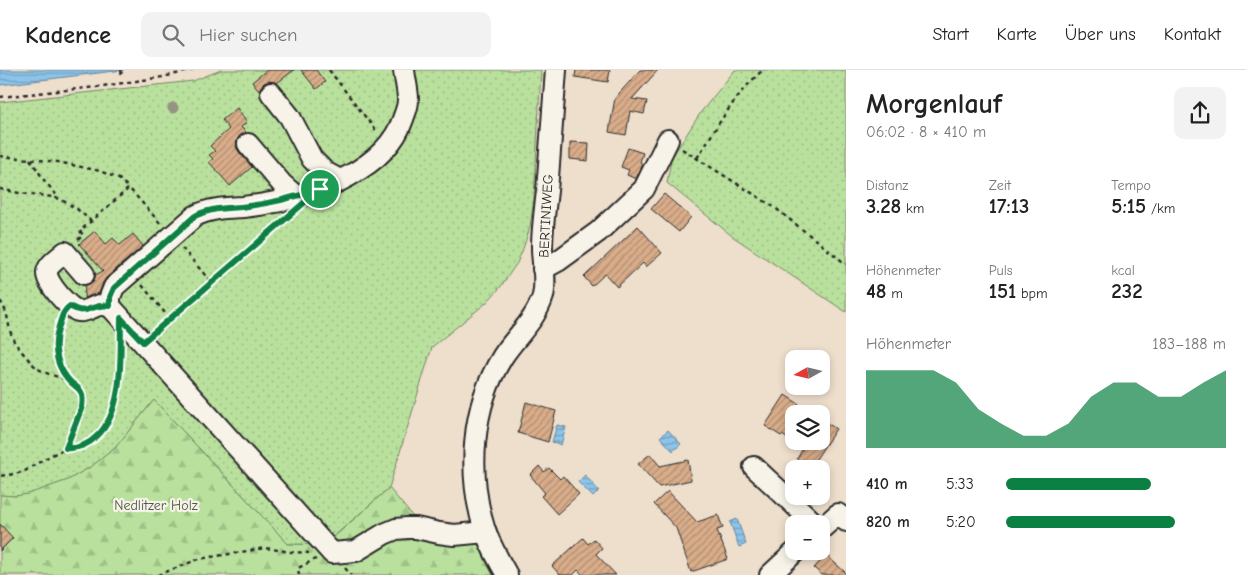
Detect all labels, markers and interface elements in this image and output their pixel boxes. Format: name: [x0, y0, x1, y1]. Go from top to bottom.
search box: [141, 12, 491, 57]
text: Kadence: [25, 21, 111, 49]
icon: search: [159, 21, 187, 49]
text: Hier suchen: [199, 24, 298, 46]
text: Start: [932, 24, 969, 45]
text: Karte: [997, 24, 1037, 45]
text: Über uns: [1065, 24, 1136, 45]
text: Kontakt: [1164, 24, 1221, 45]
button: share: [1174, 87, 1226, 139]
text: Morgenlauf: [866, 88, 1002, 120]
text: 06:02 · 8 × 410 m: [866, 123, 986, 141]
pin: [299, 168, 341, 210]
street label: BERTINIWEG: [535, 174, 557, 258]
icon: arrive: [306, 175, 334, 203]
text: Distanz: [866, 177, 908, 194]
text: Zeit: [989, 177, 1011, 194]
text: Tempo: [1111, 177, 1151, 194]
text: 3.28: [866, 194, 901, 218]
text: 17:13: [989, 194, 1029, 218]
text: 5:15: [1111, 194, 1146, 218]
text: km: [901, 200, 924, 217]
text: /km: [1146, 200, 1175, 217]
text: Höhenmeter: [866, 262, 941, 279]
text: Puls: [989, 262, 1013, 279]
text: kcal: [1111, 262, 1135, 279]
text: 48: [866, 279, 887, 303]
text: 151: [989, 279, 1016, 303]
text: 232: [1111, 279, 1143, 303]
text: m: [887, 285, 903, 302]
text: bpm: [1016, 285, 1048, 302]
text: Höhenmeter: [866, 335, 951, 353]
text: 183–188 m: [1152, 335, 1226, 353]
north arrow: [785, 350, 830, 395]
map controls: [785, 350, 830, 560]
button: layers: [785, 405, 830, 450]
button: +: [785, 460, 830, 505]
text: 410 m: [866, 475, 907, 493]
text: 5:33: [946, 475, 974, 493]
park label: Nedlitzer Holz: [114, 497, 198, 514]
text: 820 m: [866, 513, 910, 531]
text: 5:20: [946, 513, 976, 531]
button: −: [785, 515, 830, 560]

